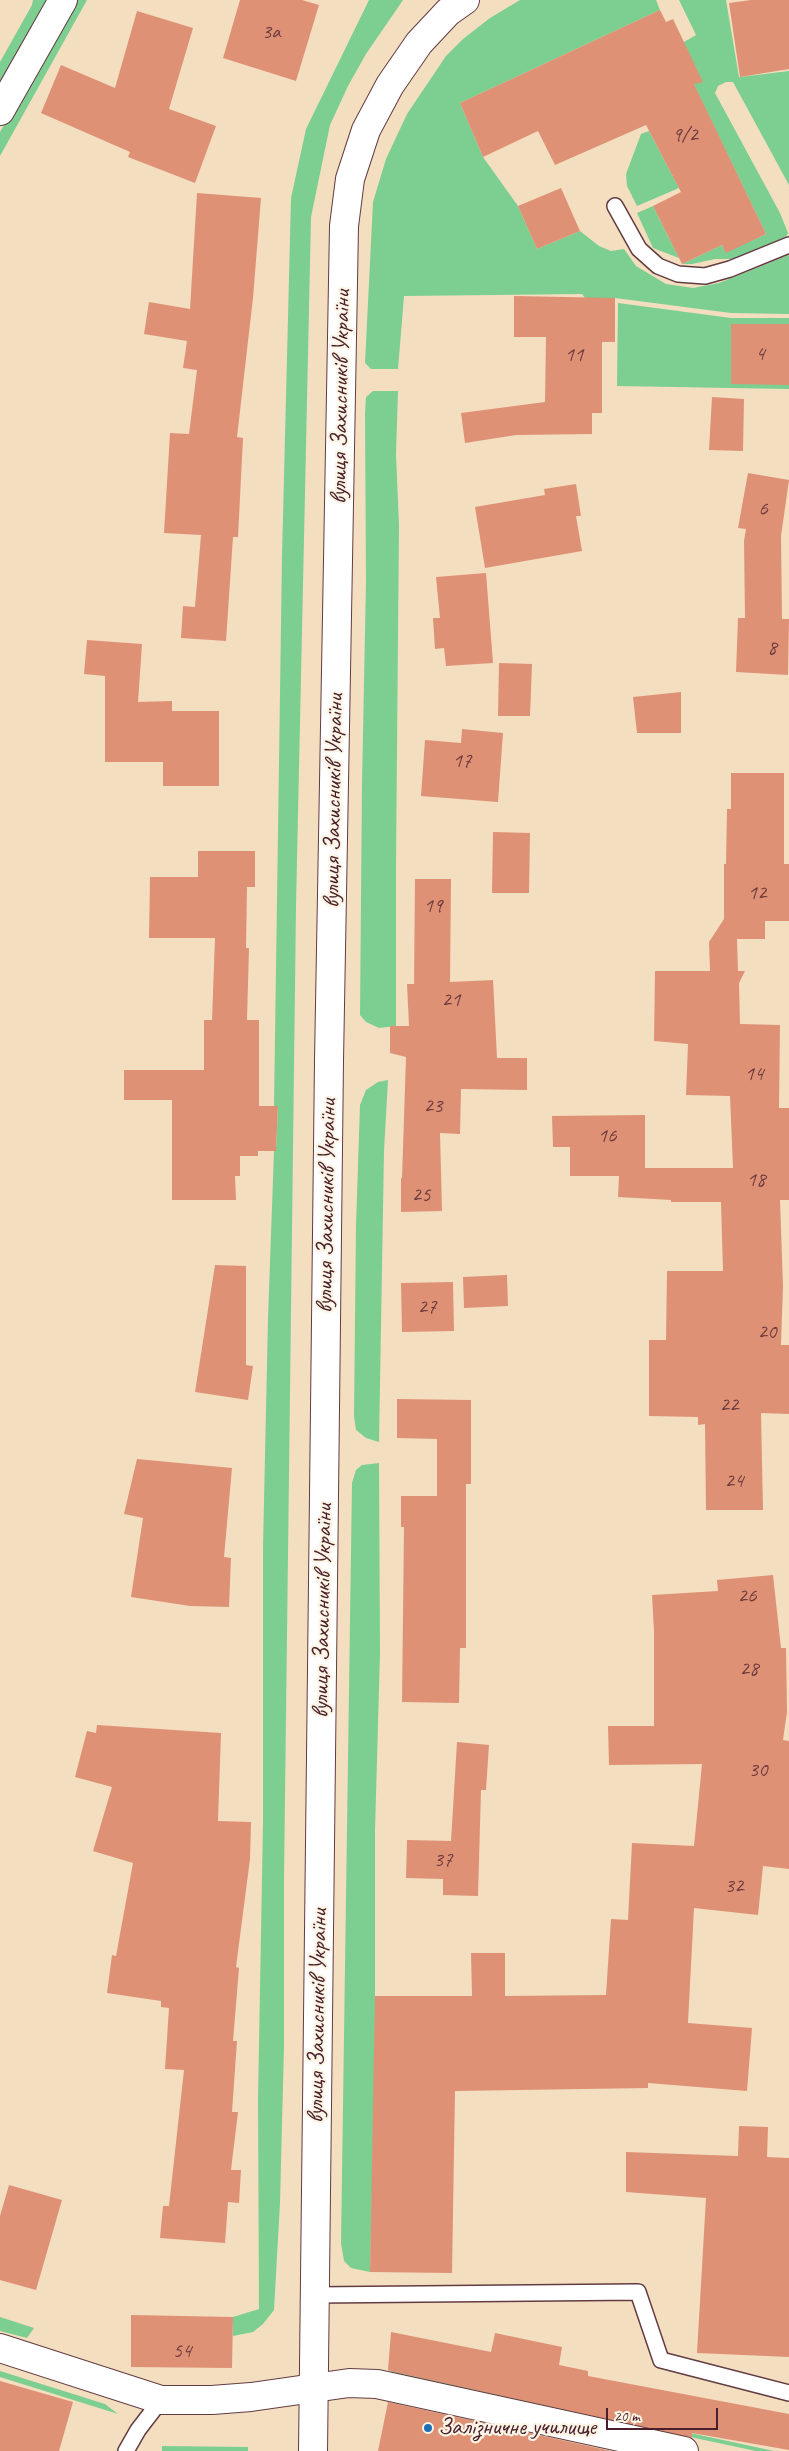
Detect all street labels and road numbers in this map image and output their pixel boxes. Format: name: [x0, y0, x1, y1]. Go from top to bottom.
street label: вулиця Захисників України: [325, 289, 357, 505]
street label: вулиця Захисників України: [318, 693, 350, 909]
street label: вулиця Захисників України: [311, 1098, 343, 1314]
street label: вулиця Захисників України: [307, 1503, 339, 1719]
street label: вулиця Захисників України: [302, 1908, 334, 2124]

